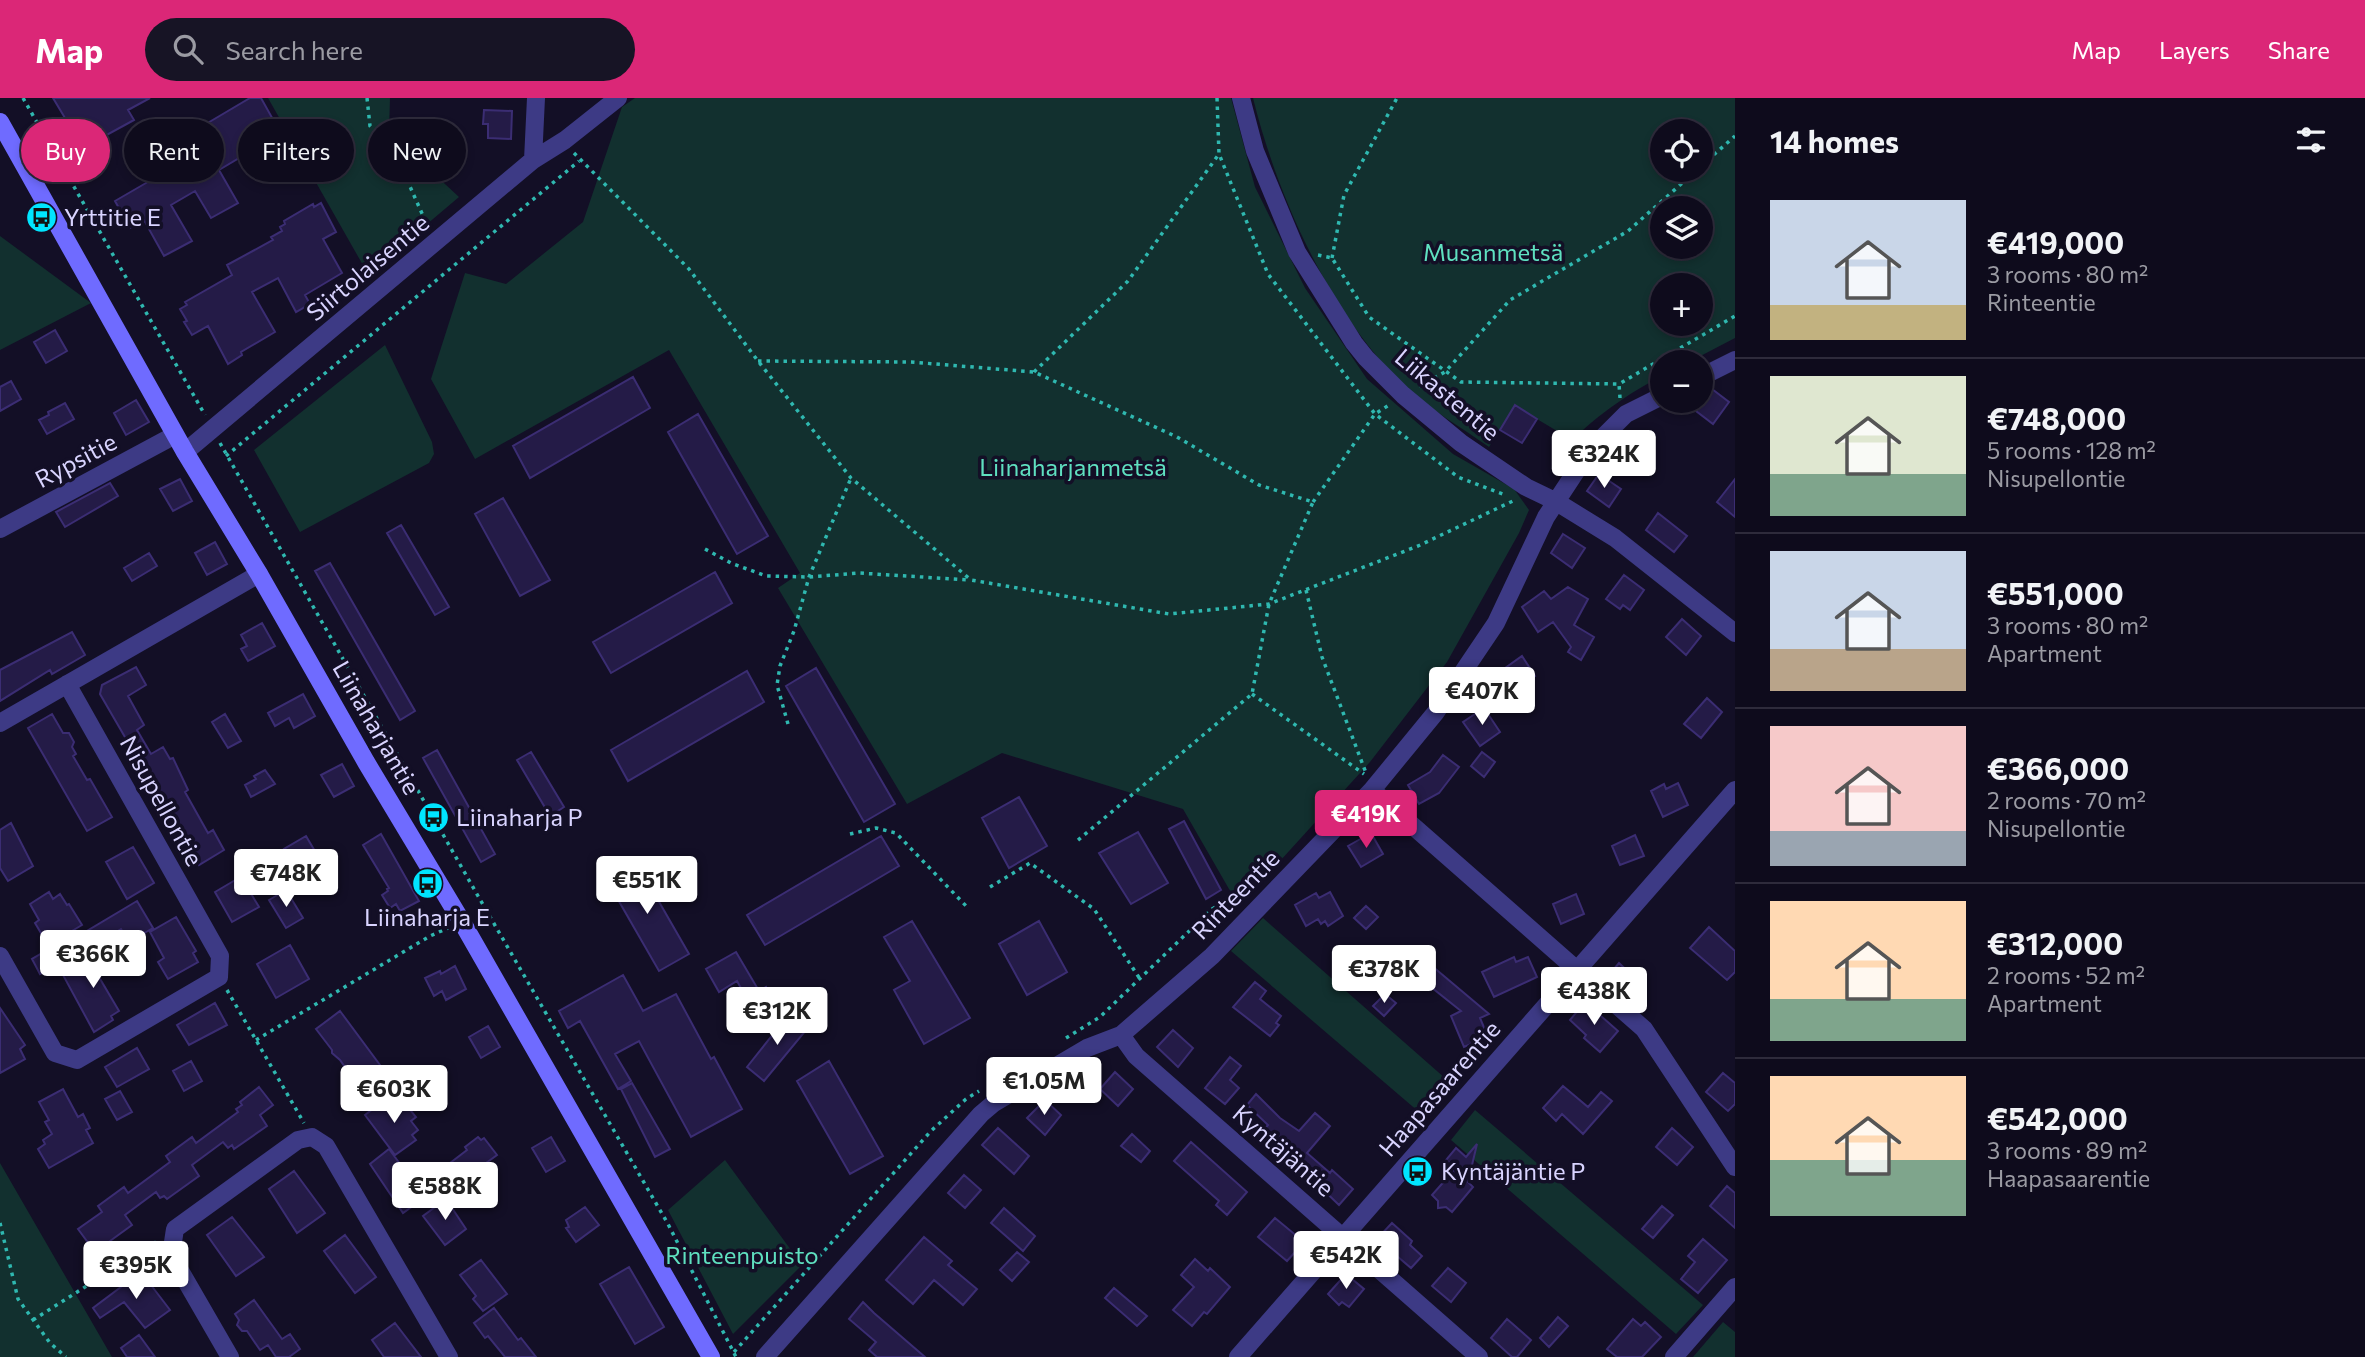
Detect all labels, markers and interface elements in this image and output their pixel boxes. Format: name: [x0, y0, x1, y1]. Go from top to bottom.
search box: [145, 18, 635, 81]
text: Map: [35, 29, 103, 70]
icon: search: [169, 30, 207, 68]
text: Search here: [225, 34, 363, 65]
text: Map: [2072, 35, 2121, 64]
text: Layers: [2159, 35, 2230, 64]
text: Share: [2268, 35, 2330, 64]
chip: Buy: [21, 119, 110, 182]
chip: Rent: [124, 119, 224, 182]
chip: Filters: [238, 119, 354, 182]
chip: New: [368, 119, 466, 182]
map controls: [1650, 119, 1713, 413]
button: locate: [1650, 119, 1713, 182]
icon: filters: [2292, 121, 2330, 159]
text: 14 homes: [1770, 122, 1899, 159]
button: layers: [1650, 196, 1713, 259]
bus stop icon: Yrttitie E: [24, 201, 58, 235]
place label: Yrttitie E: [64, 202, 161, 231]
street label: Siirtolaisentie: [300, 207, 434, 326]
text: €419,000: [1987, 223, 2124, 260]
icon: home: [1826, 228, 1910, 312]
park label: Musanmetsä: [1423, 237, 1563, 266]
text: 3 rooms · 80 m²: [1987, 260, 2148, 288]
button: +: [1650, 273, 1713, 336]
text: Rinteentie: [1987, 288, 2096, 316]
street label: Liikastentie: [1390, 342, 1506, 446]
button: −: [1650, 350, 1713, 413]
text: €748,000: [1987, 399, 2126, 436]
icon: home: [1826, 404, 1910, 488]
street label: Rypsitie: [30, 426, 121, 493]
pin: €324K: [1555, 430, 1653, 490]
text: 5 rooms · 128 m²: [1987, 436, 2156, 464]
text: €324K: [1568, 439, 1640, 467]
park label: Liinaharjanmetsä: [979, 452, 1167, 481]
text: Nisupellontie: [1987, 464, 2125, 492]
text: €551,000: [1987, 574, 2124, 611]
icon: home: [1826, 579, 1910, 663]
text: 3 rooms · 80 m²: [1987, 611, 2148, 639]
text: Apartment: [1987, 639, 2102, 667]
street label: Liinaharjantie: [327, 655, 427, 799]
pin: €407K: [1433, 668, 1531, 727]
text: €407K: [1445, 676, 1519, 704]
street label: Nisupellontie: [115, 730, 210, 870]
text: €366,000: [1987, 749, 2129, 786]
icon: home: [1826, 754, 1910, 838]
text: 2 rooms · 70 m²: [1987, 786, 2146, 814]
pin: €419K: [1317, 790, 1415, 850]
text: €419K: [1331, 799, 1401, 827]
bus stop icon: Liinaharja P: [416, 801, 450, 835]
place label: Liinaharja P: [456, 802, 583, 831]
text: Nisupellontie: [1987, 814, 2125, 842]
street label: Rinteentie: [1185, 843, 1285, 945]
pin: €748K: [237, 850, 335, 909]
pin: €551K: [598, 856, 696, 916]
text: €748K: [250, 858, 322, 886]
text: €551K: [612, 865, 682, 893]
bus stop icon: Liinaharja E: [410, 867, 444, 901]
place label: Liinaharja E: [364, 902, 490, 931]
text: €312,000: [1987, 924, 2123, 961]
icon: home: [1826, 929, 1910, 1013]
pin: €366K: [44, 930, 142, 990]
text: €366K: [56, 939, 130, 967]
pin: €378K: [1335, 946, 1433, 1005]
text: €378K: [1348, 954, 1420, 982]
text: 2 rooms · 52 m²: [1987, 961, 2145, 989]
pin: €438K: [1545, 968, 1643, 1027]
text: €438K: [1557, 976, 1631, 1004]
pin: €312K: [728, 988, 826, 1047]
text: Apartment: [1987, 989, 2102, 1017]
text: €312K: [742, 996, 812, 1024]
street label: Haapasaarentie: [1372, 1014, 1506, 1162]
pin: €1.05M: [987, 1058, 1101, 1117]
pin: €603K: [345, 1066, 443, 1125]
text: €1.05M: [1002, 1066, 1086, 1094]
text: €603K: [357, 1074, 432, 1102]
street label: Kyntäjäntie: [1227, 1098, 1341, 1202]
text: €542,000: [1987, 1099, 2128, 1136]
icon: home: [1826, 1104, 1910, 1188]
text: 3 rooms · 89 m²: [1987, 1136, 2147, 1164]
bus stop icon: Kyntäjäntie P: [1401, 1155, 1435, 1189]
place label: Kyntäjäntie P: [1441, 1156, 1585, 1185]
pin: €588K: [396, 1162, 494, 1222]
text: Haapasaarentie: [1987, 1164, 2150, 1192]
text: €588K: [408, 1171, 482, 1199]
pin: €542K: [1297, 1232, 1395, 1291]
park label: Rinteenpuisto: [665, 1240, 819, 1269]
text: €542K: [1310, 1240, 1382, 1268]
pin: €395K: [87, 1242, 185, 1301]
text: €395K: [99, 1250, 173, 1278]

